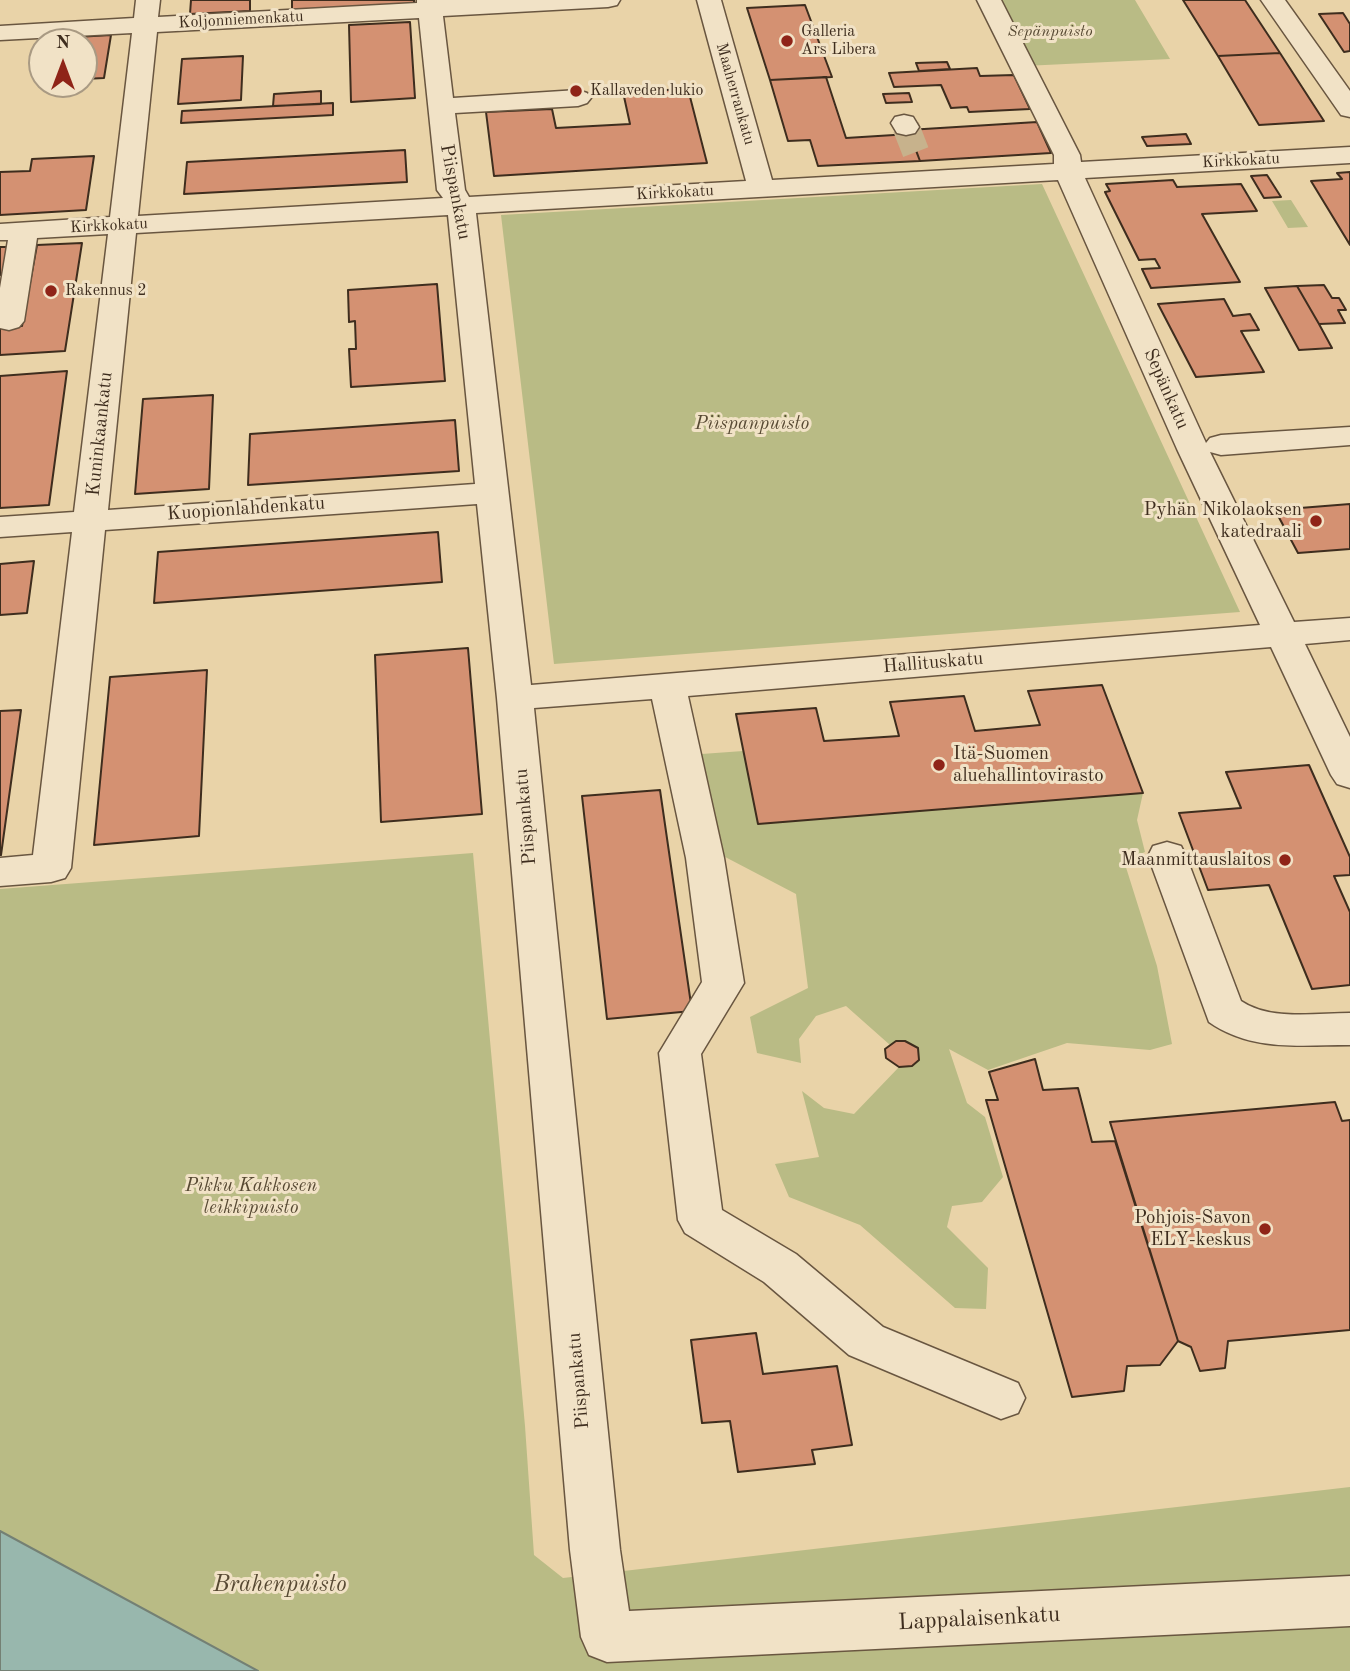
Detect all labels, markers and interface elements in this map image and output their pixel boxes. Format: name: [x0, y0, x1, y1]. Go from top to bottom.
street label: Koljonniemenkatu: [178, 7, 304, 33]
place label: Galleria Ars Libera: [801, 22, 876, 60]
park label: Sepänpuisto: [1007, 22, 1093, 42]
north arrow: [28, 28, 98, 98]
marker: Galleria Ars Libera: [779, 33, 795, 49]
text: N: [56, 34, 70, 53]
street label: Maaherrankatu: [711, 41, 759, 147]
place label: Kallaveden lukio: [590, 81, 703, 101]
marker: Kallaveden lukio: [568, 83, 584, 99]
street label: Piispankatu: [435, 142, 475, 242]
street label: Kirkkokatu: [1202, 149, 1280, 173]
street label: Kirkkokatu: [636, 181, 714, 205]
street label: Kirkkokatu: [70, 214, 148, 238]
place label: Rakennus 2: [65, 281, 147, 301]
marker: Rakennus 2: [43, 283, 59, 299]
street label: Sepänkatu: [1138, 345, 1194, 433]
street label: Kuninkaankatu: [82, 371, 118, 497]
park label: Piispanpuisto: [695, 413, 809, 435]
street label: Kuopionlahdenkatu: [166, 492, 326, 526]
place label: Pyhän Nikolaoksen katedraali: [1144, 499, 1302, 543]
marker: Pyhän Nikolaoksen katedraali: [1308, 513, 1324, 529]
street label: Hallituskatu: [882, 647, 984, 679]
place label: Itä-Suomen aluehallintovirasto: [953, 743, 1104, 787]
marker: Itä-Suomen aluehallintovirasto: [931, 757, 947, 773]
street label: Piispankatu: [510, 768, 542, 866]
place label: Maanmittauslaitos: [1121, 849, 1271, 871]
marker: Maanmittauslaitos: [1277, 852, 1293, 868]
park label: Pikku Kakkosen leikkipuisto: [185, 1175, 317, 1219]
place label: Pohjois-Savon ELY-keskus: [1134, 1207, 1251, 1251]
marker: Pohjois-Savon ELY-keskus: [1257, 1221, 1273, 1237]
street label: Piispankatu: [563, 1332, 595, 1430]
park label: Brahenpuisto: [213, 1571, 347, 1599]
street label: Lappalaisenkatu: [897, 1601, 1061, 1637]

